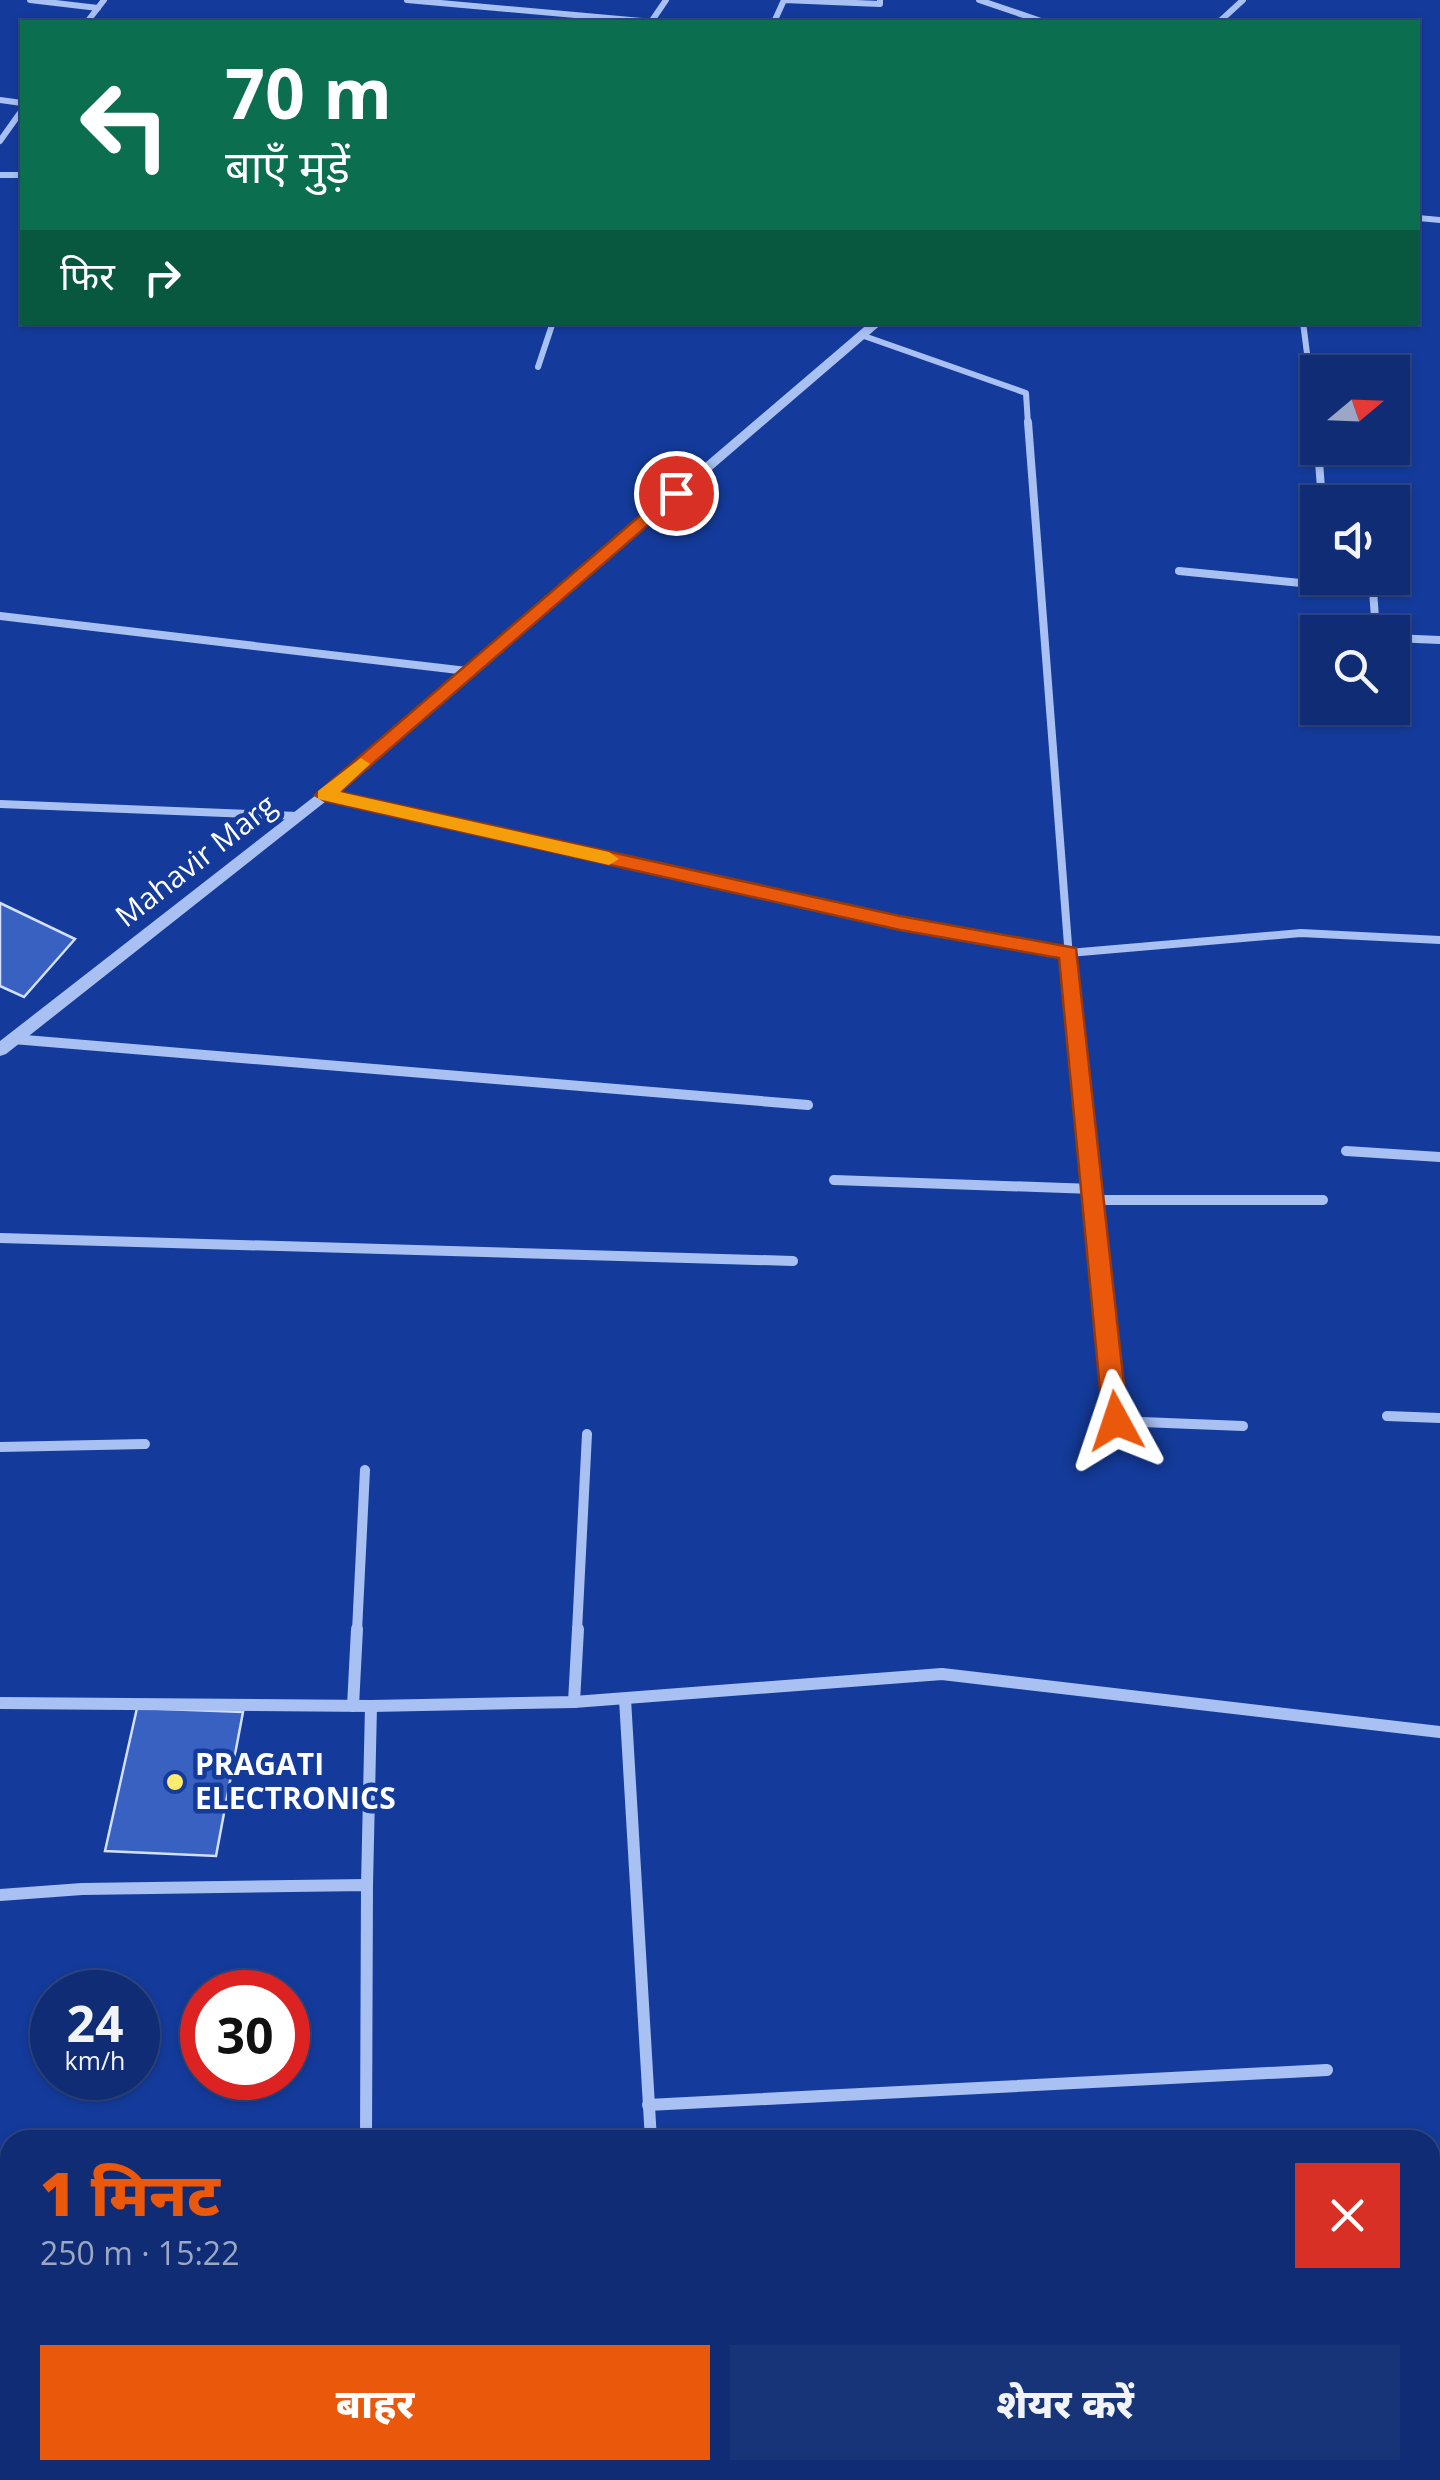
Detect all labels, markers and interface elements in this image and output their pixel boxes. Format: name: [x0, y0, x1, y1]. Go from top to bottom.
text: 70 m: [225, 44, 392, 140]
icon: left: [60, 60, 190, 190]
text: बाएँ मुड़ें: [225, 135, 350, 196]
text: फिर: [60, 249, 115, 301]
icon: right: [135, 250, 190, 305]
north arrow: [1300, 355, 1410, 465]
map controls: [1300, 355, 1410, 725]
pin: [634, 451, 719, 536]
icon: arrive: [649, 466, 704, 521]
button: sound: [1300, 485, 1410, 595]
button: search: [1300, 615, 1410, 725]
street label: Mahavir Marg: [106, 784, 284, 936]
position arrow: [1064, 1369, 1168, 1473]
place label: PRAGATI ELECTRONICS: [195, 1743, 396, 1818]
marker: PRAGATI ELECTRONICS: [164, 1771, 186, 1793]
speed limit sign: 30: [180, 1970, 310, 2100]
text: 24: [66, 1989, 124, 2057]
text: km/h: [65, 2043, 125, 2077]
text: 1 मिनट: [40, 2152, 220, 2234]
button: close: [1295, 2163, 1400, 2268]
text: 250 m · 15:22: [40, 2231, 239, 2274]
button: बाहर: [40, 2345, 710, 2460]
button: शेयर करें: [730, 2345, 1400, 2460]

